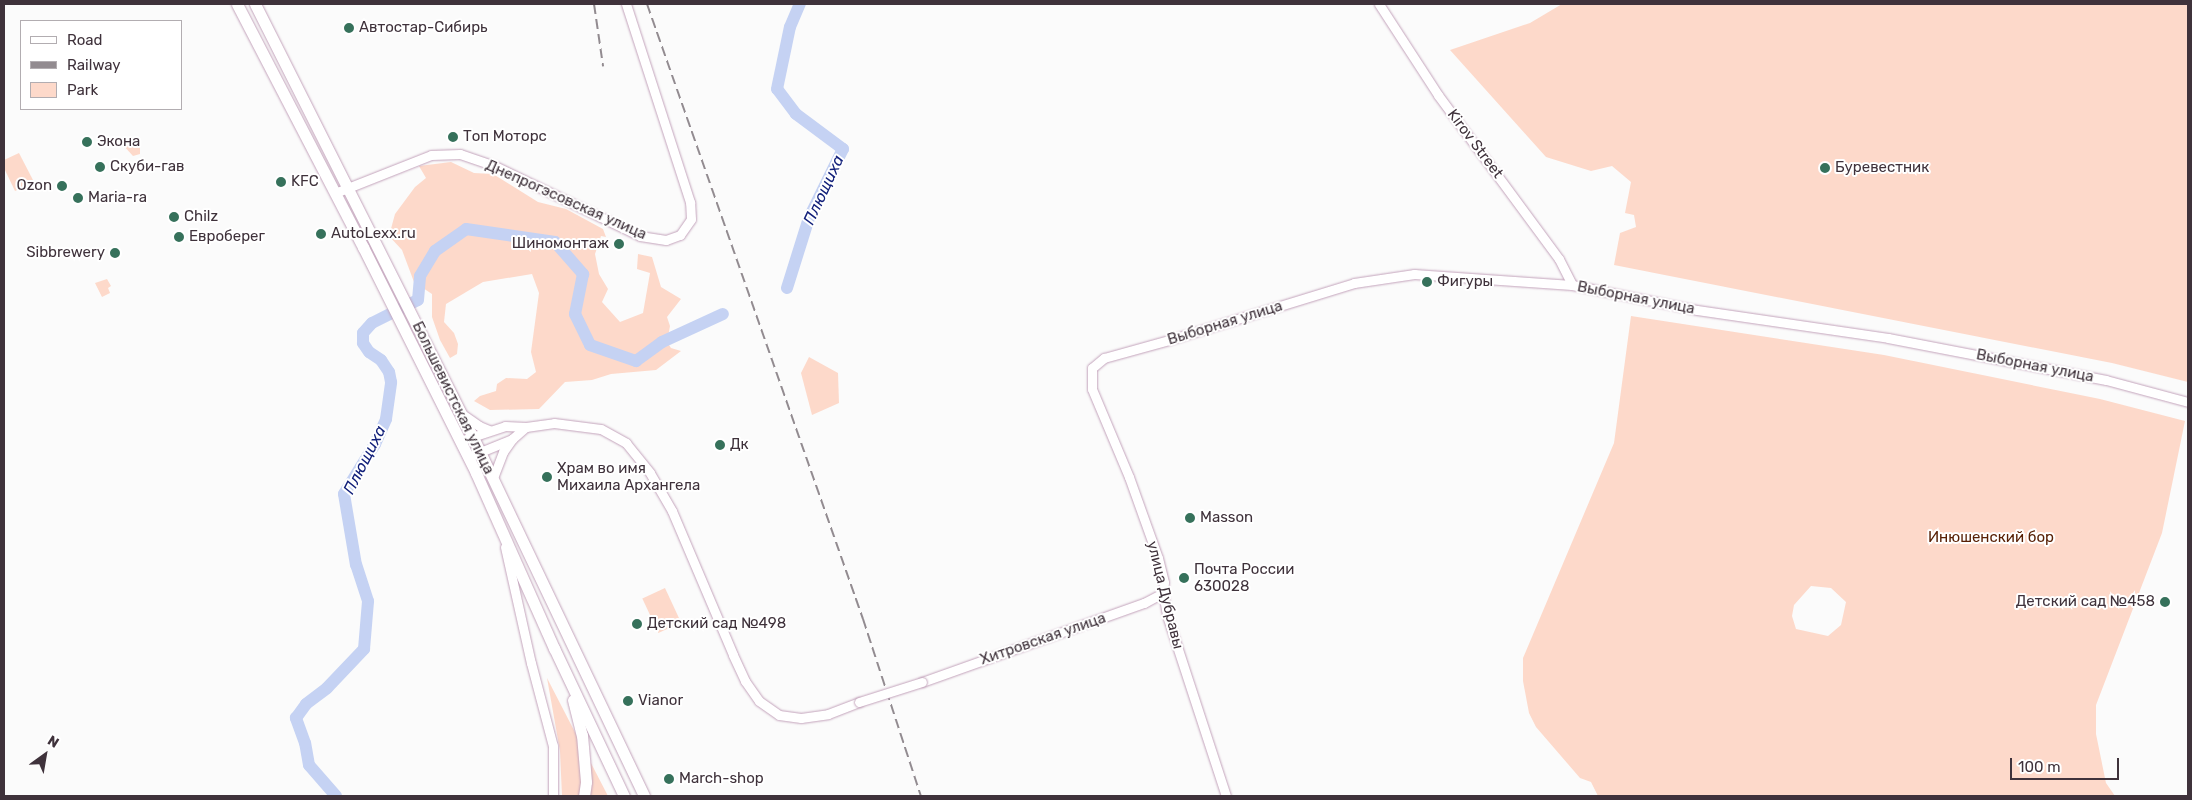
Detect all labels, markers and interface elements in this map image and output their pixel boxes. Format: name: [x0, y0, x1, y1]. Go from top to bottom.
place label: Автостар-Сибирь: [359, 19, 488, 37]
legend: [20, 20, 182, 110]
marker: Автостар-Сибирь: [343, 22, 355, 34]
text: Road: [67, 31, 103, 49]
text: Railway: [67, 56, 121, 74]
text: Park: [67, 81, 98, 99]
street label: Kirov Street: [1443, 106, 1507, 182]
place label: Топ Моторс: [463, 128, 547, 146]
marker: Топ Моторс: [447, 131, 459, 143]
place label: Экона: [97, 133, 140, 151]
marker: Экона: [81, 136, 93, 148]
water label: Плющиха: [800, 152, 848, 228]
street label: Днепрогэсовская улица: [483, 156, 649, 244]
place label: Скуби-гав: [110, 158, 185, 176]
place label: Буревестник: [1835, 159, 1929, 177]
marker: Скуби-гав: [94, 161, 106, 173]
marker: Буревестник: [1819, 162, 1831, 174]
place label: KFC: [291, 173, 319, 191]
marker: KFC: [275, 176, 287, 188]
place label: Ozon: [17, 177, 52, 195]
marker: Ozon: [56, 180, 68, 192]
place label: Maria-ra: [88, 189, 147, 207]
marker: Maria-ra: [72, 192, 84, 204]
place label: Chilz: [184, 208, 218, 226]
marker: Chilz: [168, 211, 180, 223]
place label: AutoLexx.ru: [331, 225, 416, 243]
place label: Евроберег: [189, 228, 265, 246]
marker: AutoLexx.ru: [315, 228, 327, 240]
marker: Евроберег: [173, 231, 185, 243]
place label: Шиномонтаж: [512, 235, 609, 253]
marker: Шиномонтаж: [613, 238, 625, 250]
place label: Sibbrewery: [26, 244, 105, 262]
marker: Sibbrewery: [109, 247, 121, 259]
place label: Фигуры: [1437, 273, 1493, 291]
marker: Фигуры: [1421, 276, 1433, 288]
street label: Выборная улица: [1576, 278, 1696, 318]
street label: Выборная улица: [1165, 297, 1285, 349]
street label: Большевистская улица: [408, 319, 498, 477]
street label: Выборная улица: [1975, 346, 2095, 386]
water label: Плющиха: [340, 423, 390, 497]
place label: Дк: [730, 436, 749, 454]
marker: Дк: [714, 439, 726, 451]
place label: Храм во имя Михаила Архангела: [557, 459, 700, 494]
marker: Храм во имя Михаила Архангела: [541, 471, 553, 483]
place label: Masson: [1200, 509, 1253, 527]
marker: Masson: [1184, 512, 1196, 524]
park label: Инюшенский бор: [1928, 529, 2054, 547]
street label: улица Дубравы: [1143, 539, 1187, 651]
place label: Почта России 630028: [1194, 560, 1294, 595]
marker: Почта России 630028: [1178, 572, 1190, 584]
place label: Детский сад №458: [2016, 593, 2155, 611]
marker: Детский сад №458: [2159, 596, 2171, 608]
street label: Хитровская улица: [978, 609, 1108, 669]
place label: Детский сад №498: [647, 615, 786, 633]
marker: Детский сад №498: [631, 618, 643, 630]
place label: Vianor: [638, 692, 683, 710]
marker: Vianor: [622, 695, 634, 707]
north arrow: [20, 730, 70, 780]
text: N: [44, 732, 62, 752]
scale bar: [2012, 748, 2121, 780]
text: 100 m: [2018, 758, 2060, 776]
place label: March-shop: [679, 770, 764, 788]
marker: March-shop: [663, 773, 675, 785]

